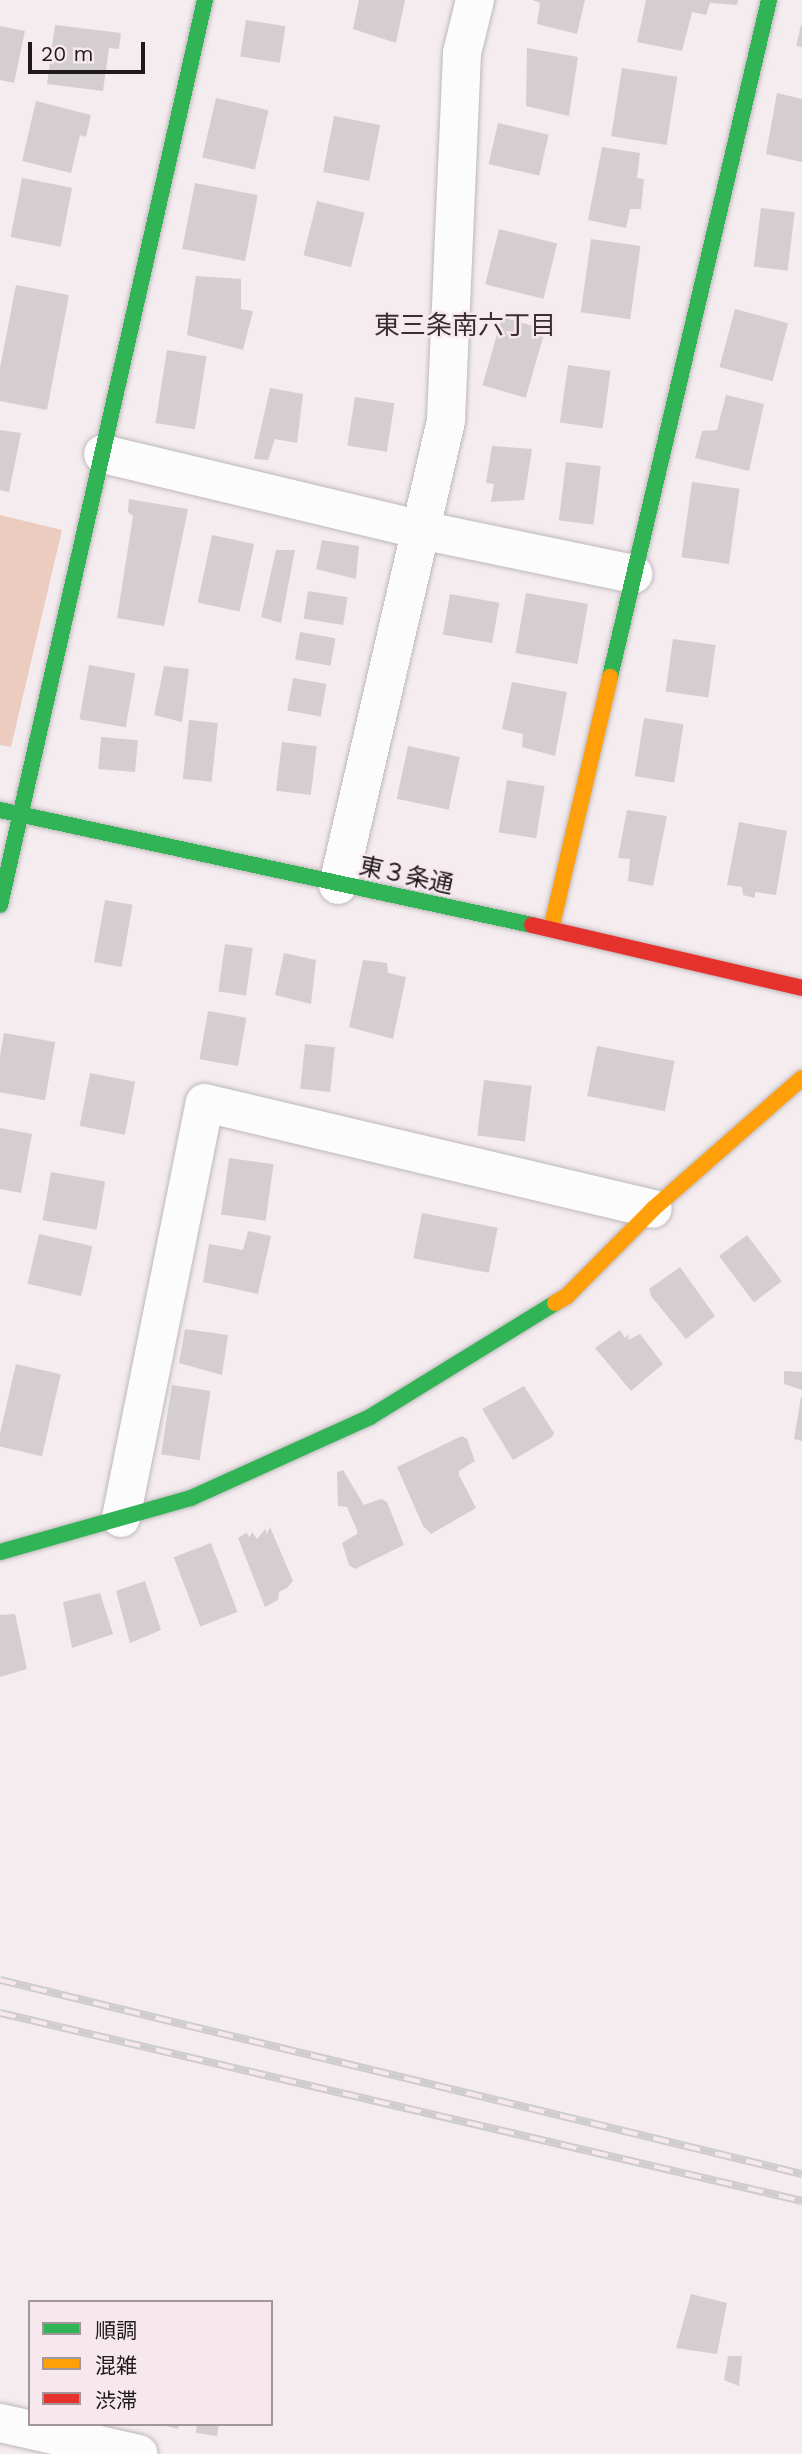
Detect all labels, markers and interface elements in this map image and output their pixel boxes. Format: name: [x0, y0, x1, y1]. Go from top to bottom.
scale bar: [32, 28, 149, 72]
text: 20 m: [41, 41, 93, 66]
district label: 東三条南六丁目: [374, 310, 556, 342]
street label: 東３条通: [356, 852, 456, 900]
legend: [28, 2300, 273, 2426]
text: 順調: [95, 2318, 137, 2343]
text: 混雑: [95, 2353, 137, 2378]
text: 渋滞: [95, 2388, 137, 2413]

